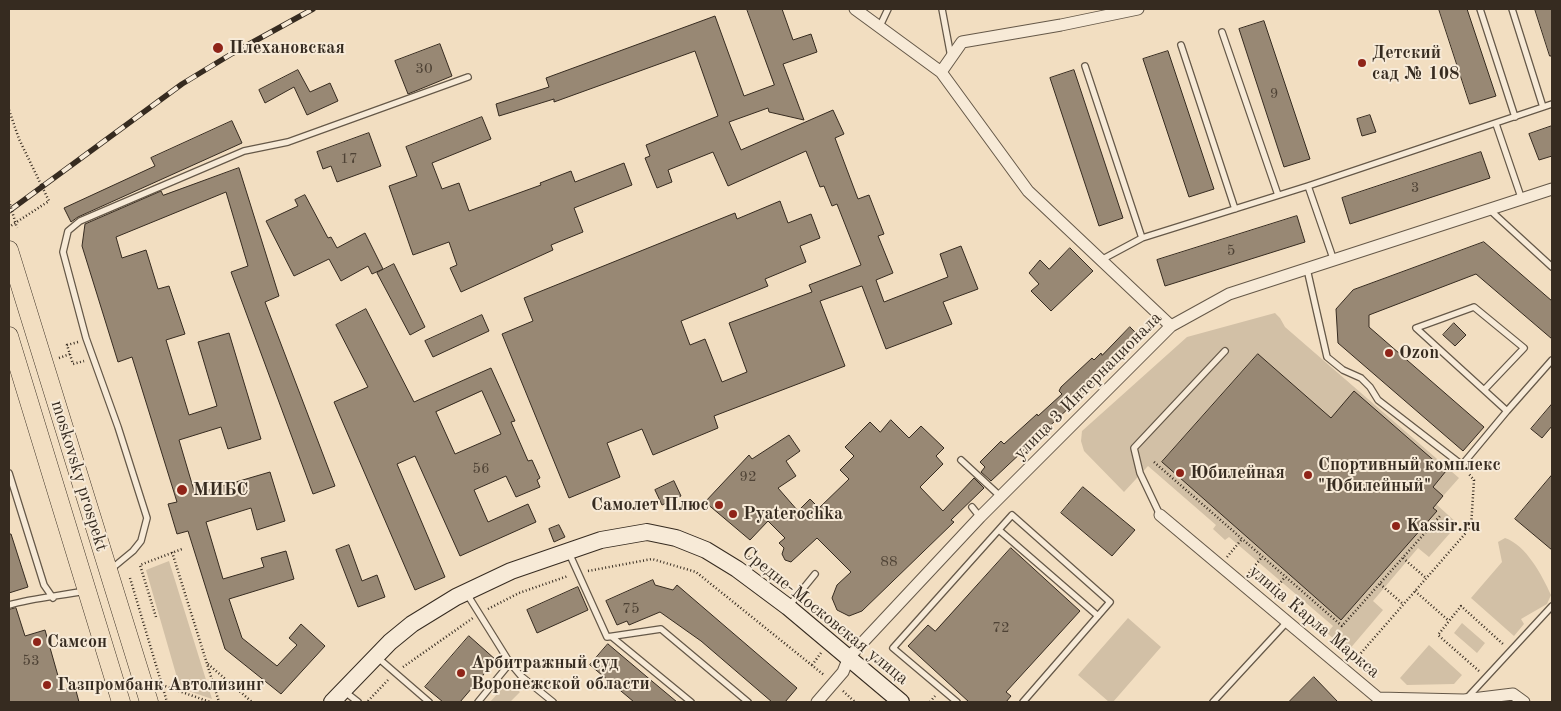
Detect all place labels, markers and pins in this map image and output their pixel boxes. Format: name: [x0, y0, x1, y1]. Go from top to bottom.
place label: Плехановская: [229, 37, 345, 59]
marker: Плехановская: [211, 41, 225, 55]
place label: Детский сад № 108: [1372, 42, 1460, 84]
marker: Детский сад № 108: [1356, 57, 1368, 69]
place label: Ozon: [1399, 342, 1439, 364]
marker: Ozon: [1383, 347, 1395, 359]
place label: Спортивный комплекс "Юбилейный": [1318, 454, 1501, 496]
place label: Юбилейная: [1190, 462, 1285, 484]
marker: Юбилейная: [1174, 467, 1186, 479]
marker: Спортивный комплекс "Юбилейный": [1302, 469, 1314, 481]
place label: МИБС: [193, 479, 248, 501]
marker: МИБС: [175, 483, 189, 497]
place label: Самолет Плюс: [591, 494, 709, 516]
marker: Самолет Плюс: [713, 499, 725, 511]
place label: Pyaterochka: [743, 503, 843, 525]
marker: Pyaterochka: [727, 508, 739, 520]
place label: Kassir.ru: [1406, 515, 1480, 537]
marker: Kassir.ru: [1390, 520, 1402, 532]
place label: Самсон: [47, 631, 107, 653]
marker: Самсон: [31, 636, 43, 648]
place label: Арбитражный суд Воронежской области: [471, 652, 650, 694]
marker: Арбитражный суд Воронежской области: [455, 667, 467, 679]
place label: Газпромбанк Автолизинг: [57, 674, 264, 696]
marker: Газпромбанк Автолизинг: [41, 679, 53, 691]

